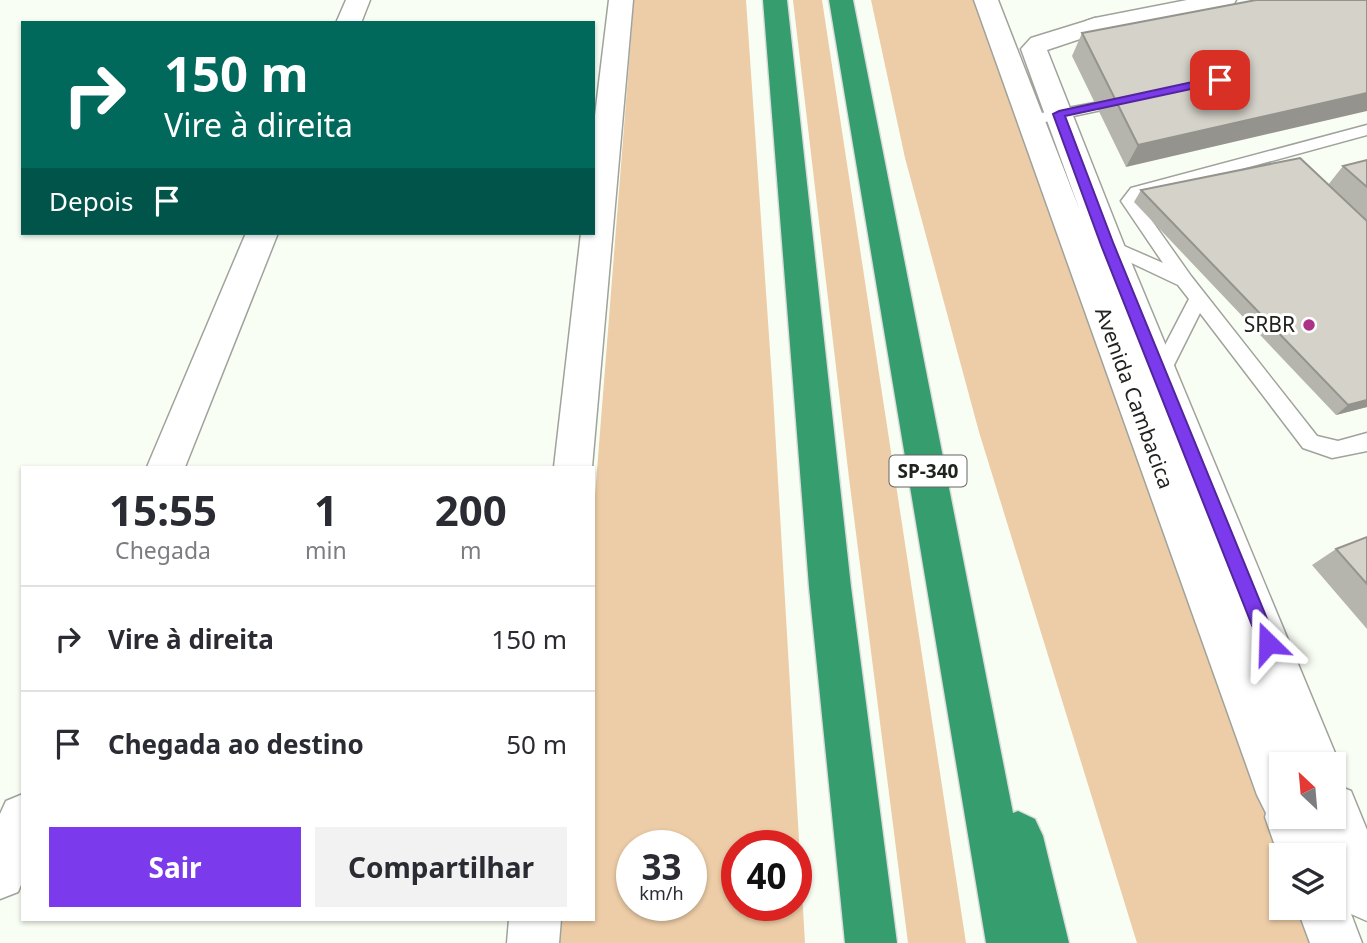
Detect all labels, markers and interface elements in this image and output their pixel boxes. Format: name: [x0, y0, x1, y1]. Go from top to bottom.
text: 150 m: [164, 40, 309, 106]
icon: right: [49, 49, 140, 140]
pin: [1190, 50, 1250, 110]
icon: arrive: [1201, 61, 1239, 99]
text: Vire à direita: [164, 103, 353, 146]
icon: arrive: [148, 182, 186, 220]
text: Depois: [49, 183, 134, 219]
street label: Avenida Cambacica: [1089, 303, 1181, 492]
place label: SRBR: [1244, 310, 1295, 338]
marker: SRBR: [1301, 317, 1317, 333]
road number: SP-340: [890, 456, 967, 486]
text: 15:55: [109, 481, 217, 538]
text: 1: [314, 481, 338, 538]
text: 200: [435, 481, 507, 538]
text: Chegada: [115, 534, 211, 566]
text: min: [305, 534, 347, 566]
text: m: [460, 534, 482, 566]
position arrow: [1231, 606, 1305, 680]
icon: right: [49, 620, 87, 658]
text: Vire à direita: [108, 621, 274, 657]
text: 150 m: [491, 621, 567, 657]
icon: arrive: [49, 725, 87, 763]
text: Chegada ao destino: [108, 726, 364, 762]
text: 50 m: [506, 726, 567, 762]
north arrow: [1269, 752, 1346, 830]
map controls: [1269, 752, 1346, 920]
button: Sair: [49, 827, 301, 907]
button: Compartilhar: [315, 827, 567, 907]
speed limit sign: 40: [721, 830, 812, 921]
text: 33: [641, 843, 682, 890]
button: layers: [1269, 843, 1346, 920]
text: km/h: [639, 881, 684, 905]

